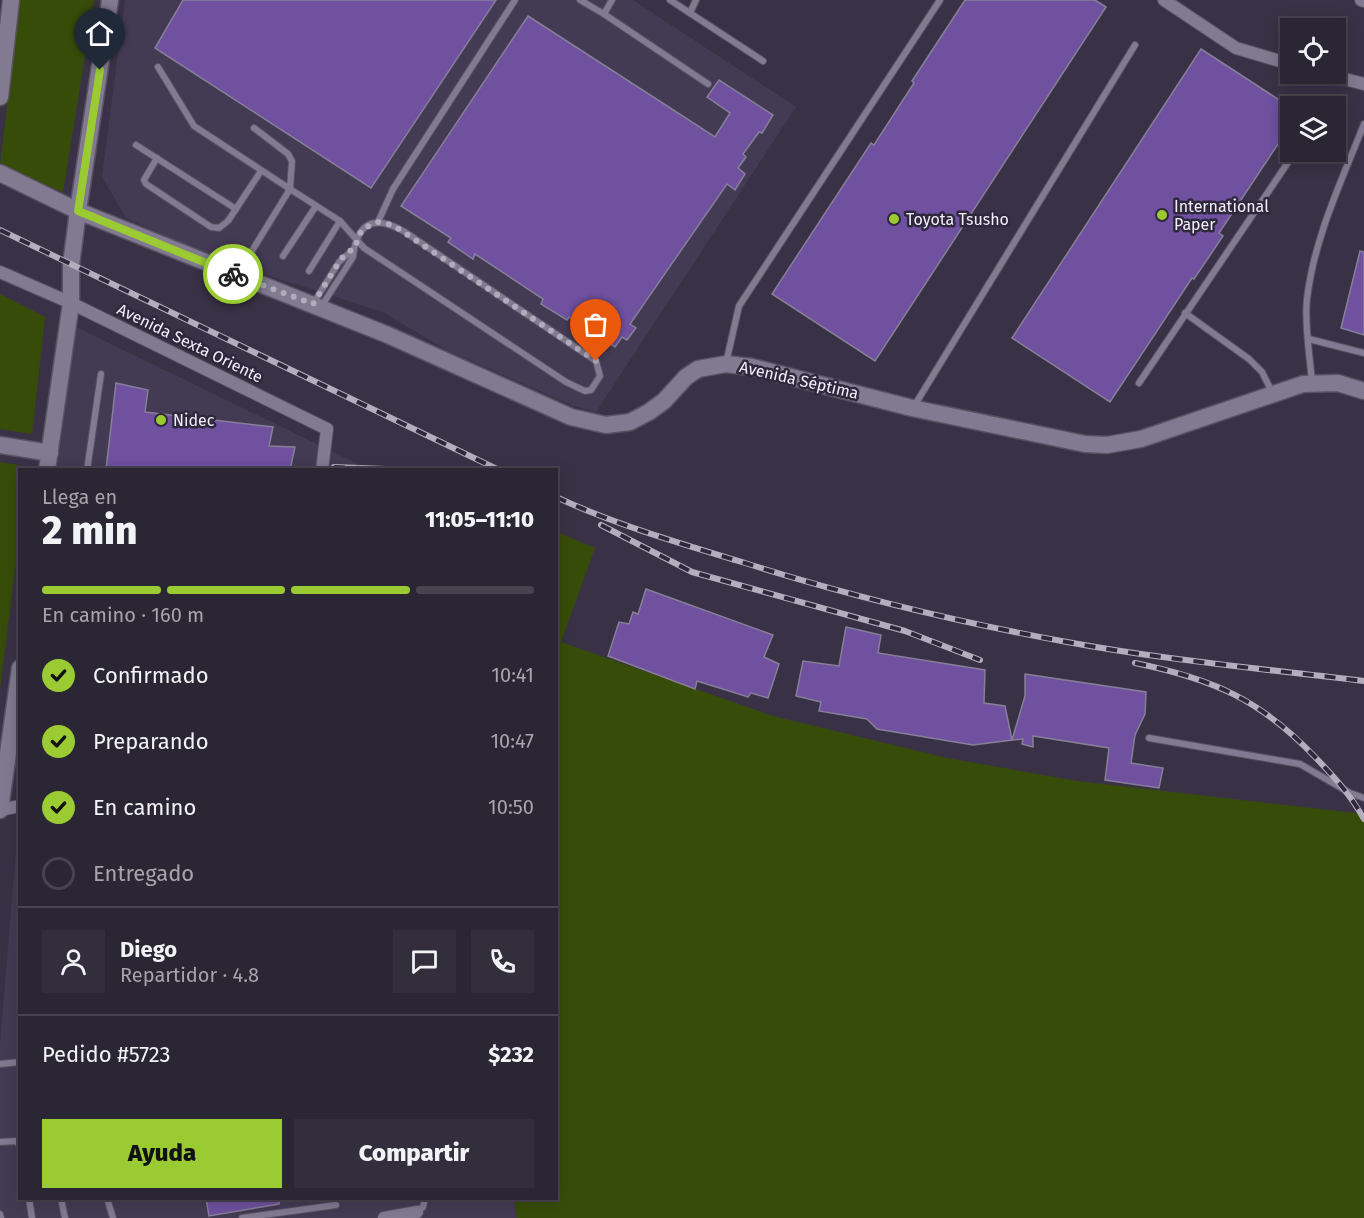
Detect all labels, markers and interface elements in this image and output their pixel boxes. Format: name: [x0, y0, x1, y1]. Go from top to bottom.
pin: [74, 8, 125, 70]
icon: home: [83, 17, 116, 50]
map controls: [1280, 18, 1346, 162]
button: locate: [1280, 18, 1346, 84]
button: layers: [1280, 96, 1346, 162]
place label: International Paper: [1174, 197, 1269, 234]
marker: International Paper: [1155, 208, 1169, 222]
place label: Toyota Tsusho: [906, 210, 1009, 229]
marker: Toyota Tsusho: [887, 212, 901, 226]
courier: [203, 244, 263, 304]
icon: bike: [217, 258, 250, 291]
street label: Avenida Sexta Oriente: [114, 299, 266, 387]
pin: [570, 299, 621, 361]
icon: bag: [579, 308, 612, 341]
street label: Avenida Séptima: [738, 357, 860, 403]
place label: Nidec: [173, 411, 215, 430]
marker: Nidec: [154, 413, 168, 427]
text: Llega en: [42, 485, 117, 509]
text: 11:05–11:10: [425, 506, 534, 533]
text: 2 min: [42, 508, 138, 554]
text: En camino · 160 m: [42, 603, 204, 627]
icon: check: [42, 659, 75, 692]
text: Confirmado: [93, 662, 209, 689]
text: 10:41: [491, 663, 534, 687]
icon: check: [42, 725, 75, 758]
text: Preparando: [93, 728, 209, 755]
text: 10:47: [490, 729, 534, 753]
icon: check: [42, 791, 75, 824]
text: En camino: [93, 794, 196, 821]
text: 10:50: [488, 795, 534, 819]
text: Entregado: [93, 860, 194, 887]
button: person: [42, 930, 105, 993]
button: chat: [393, 930, 456, 993]
button: phone: [471, 930, 534, 993]
text: Diego: [120, 936, 177, 963]
text: Repartidor · 4.8: [120, 963, 259, 987]
text: Pedido #5723: [42, 1041, 170, 1068]
text: $232: [488, 1041, 534, 1068]
button: Ayuda: [42, 1119, 282, 1188]
button: Compartir: [294, 1119, 534, 1188]

